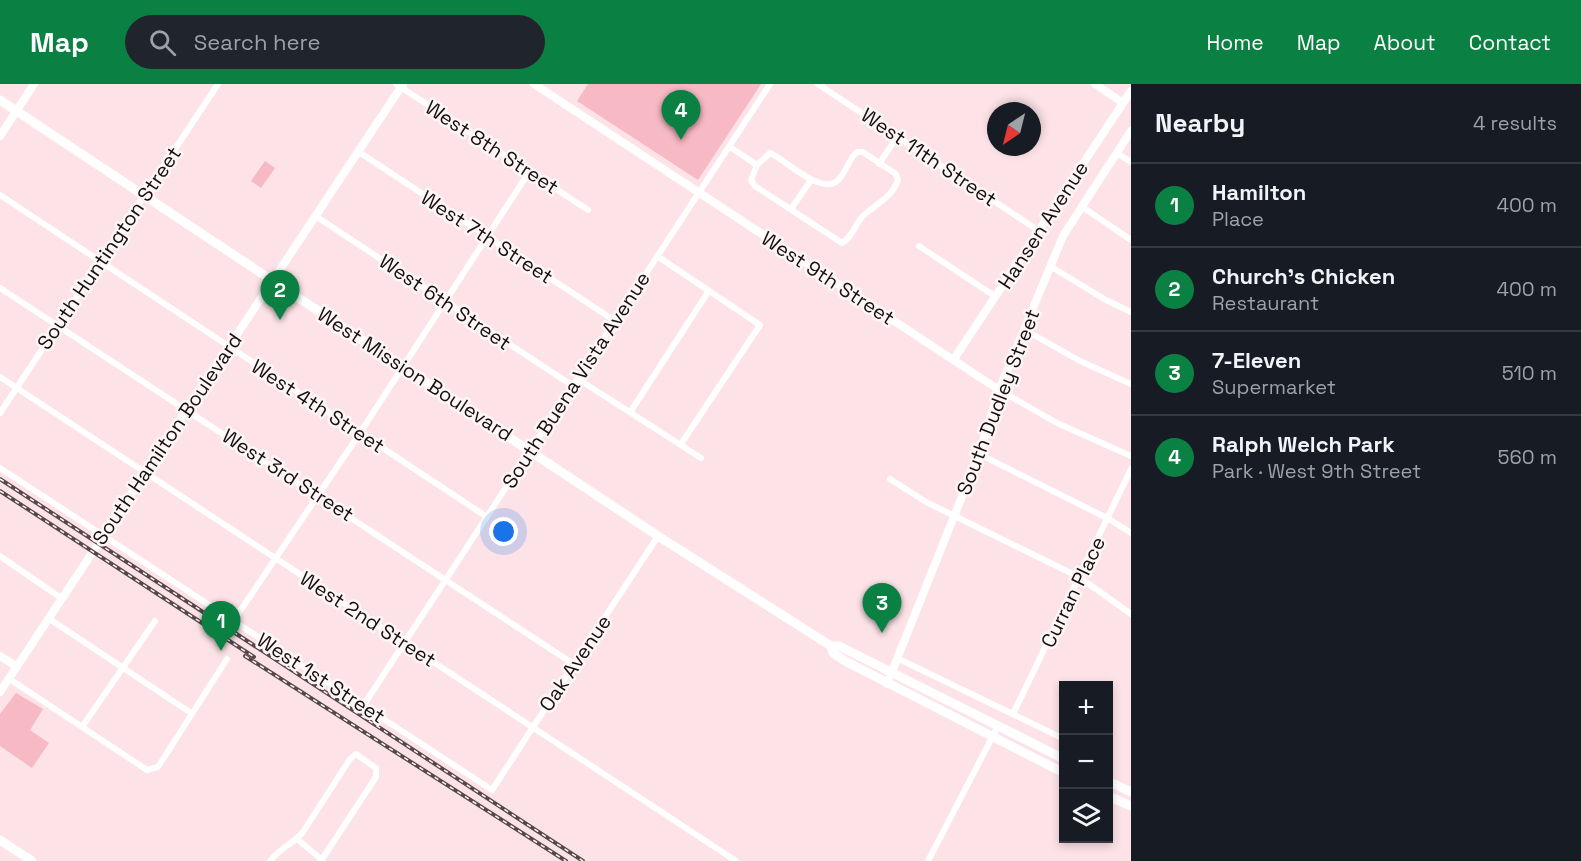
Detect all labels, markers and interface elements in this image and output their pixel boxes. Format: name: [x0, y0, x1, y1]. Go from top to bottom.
search box: [125, 15, 545, 69]
text: Map: [30, 24, 89, 60]
icon: search: [146, 26, 179, 59]
text: Search here: [194, 28, 321, 56]
text: Home: [1206, 29, 1264, 56]
text: Map: [1297, 29, 1341, 56]
text: About: [1374, 29, 1436, 56]
text: Contact: [1469, 29, 1551, 56]
pin: 4: [662, 91, 700, 140]
street label: West 8th Street: [420, 94, 564, 200]
street label: West 11th Street: [856, 102, 1002, 212]
north arrow: [987, 102, 1041, 156]
text: Nearby: [1155, 106, 1245, 140]
text: 4 results: [1473, 110, 1557, 136]
street label: South Huntington Street: [31, 141, 187, 355]
street label: Hansen Avenue: [992, 156, 1094, 294]
text: Hamilton: [1212, 178, 1306, 206]
street label: West 7th Street: [416, 185, 558, 289]
text: 1: [1170, 192, 1179, 218]
text: 400 m: [1497, 192, 1557, 218]
text: Place: [1212, 206, 1264, 232]
street label: West 9th Street: [756, 225, 900, 331]
street label: West 6th Street: [374, 248, 516, 356]
text: Church's Chicken: [1212, 262, 1395, 290]
street label: South Buena Vista Avenue: [496, 267, 656, 493]
pin: 2: [260, 270, 300, 320]
text: 2: [1169, 276, 1180, 302]
text: 400 m: [1497, 276, 1557, 302]
text: Restaurant: [1212, 290, 1319, 316]
street label: West Mission Boulevard: [312, 301, 518, 447]
street label: South Dudley Street: [951, 305, 1045, 499]
street label: South Hamilton Boulevard: [86, 328, 248, 550]
text: 7-Eleven: [1212, 346, 1301, 374]
street label: West 4th Street: [246, 353, 390, 459]
text: 3: [1168, 360, 1181, 386]
text: 510 m: [1502, 360, 1557, 386]
text: Supermarket: [1212, 374, 1336, 400]
street label: West 3rd Street: [217, 423, 359, 527]
text: Ralph Welch Park: [1212, 430, 1395, 458]
text: 4: [1168, 444, 1181, 470]
text: 560 m: [1498, 444, 1557, 470]
text: Park · West 9th Street: [1212, 458, 1421, 484]
your location: [489, 517, 518, 546]
street label: Curran Place: [1035, 532, 1111, 652]
street label: West 2nd Street: [295, 565, 441, 673]
pin: 3: [862, 584, 902, 633]
pin: 1: [202, 602, 240, 651]
street label: Oak Avenue: [533, 610, 617, 716]
street label: West 1st Street: [252, 627, 390, 729]
map controls: [1059, 681, 1113, 843]
button: +: [1059, 681, 1113, 735]
button: −: [1059, 735, 1113, 789]
button: layers: [1059, 789, 1113, 843]

